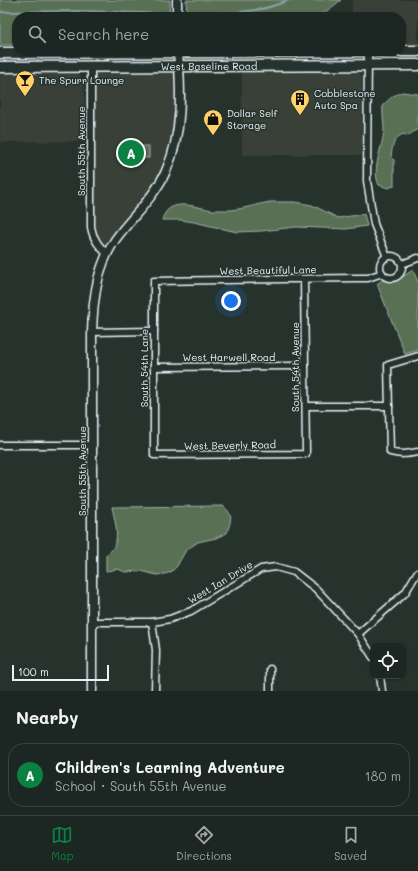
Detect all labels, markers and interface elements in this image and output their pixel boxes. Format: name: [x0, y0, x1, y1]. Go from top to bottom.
search box: [12, 12, 406, 56]
icon: search: [26, 23, 48, 45]
text: Search here: [58, 24, 149, 44]
street label: West Baseline Road: [161, 59, 257, 73]
bar icon: The Spurr Lounge: [14, 69, 36, 97]
place label: The Spurr Lounge: [39, 73, 124, 87]
place label: Cobblestone Auto Spa: [314, 86, 375, 112]
building icon: Cobblestone Auto Spa: [289, 88, 311, 116]
street label: South 55th Avenue: [74, 106, 88, 196]
place label: Dollar Self Storage: [227, 106, 279, 132]
shop icon: Dollar Self Storage: [202, 108, 224, 136]
pin: A: [118, 138, 144, 168]
street label: West Beautiful Lane: [219, 262, 317, 278]
your location: [221, 291, 241, 311]
street label: South 54th Avenue: [288, 322, 302, 412]
street label: South 54th Lane: [137, 329, 151, 407]
street label: West Harwell Road: [183, 350, 275, 364]
street label: South 55th Avenue: [75, 426, 89, 516]
street label: West Beverly Road: [184, 437, 276, 453]
street label: West Ian Drive: [185, 557, 255, 607]
map controls: [370, 643, 406, 679]
button: locate: [370, 643, 406, 679]
scale bar: [12, 663, 109, 682]
text: 100 m: [18, 664, 49, 679]
text: Nearby: [16, 706, 78, 728]
text: Children's Learning Adventure: [55, 757, 285, 777]
text: A: [25, 767, 35, 784]
text: 180 m: [365, 767, 401, 784]
text: School · South 55th Avenue: [55, 777, 227, 794]
tab: Map: [51, 824, 74, 863]
tab: Directions: [176, 824, 232, 863]
tab: Saved: [334, 824, 367, 863]

